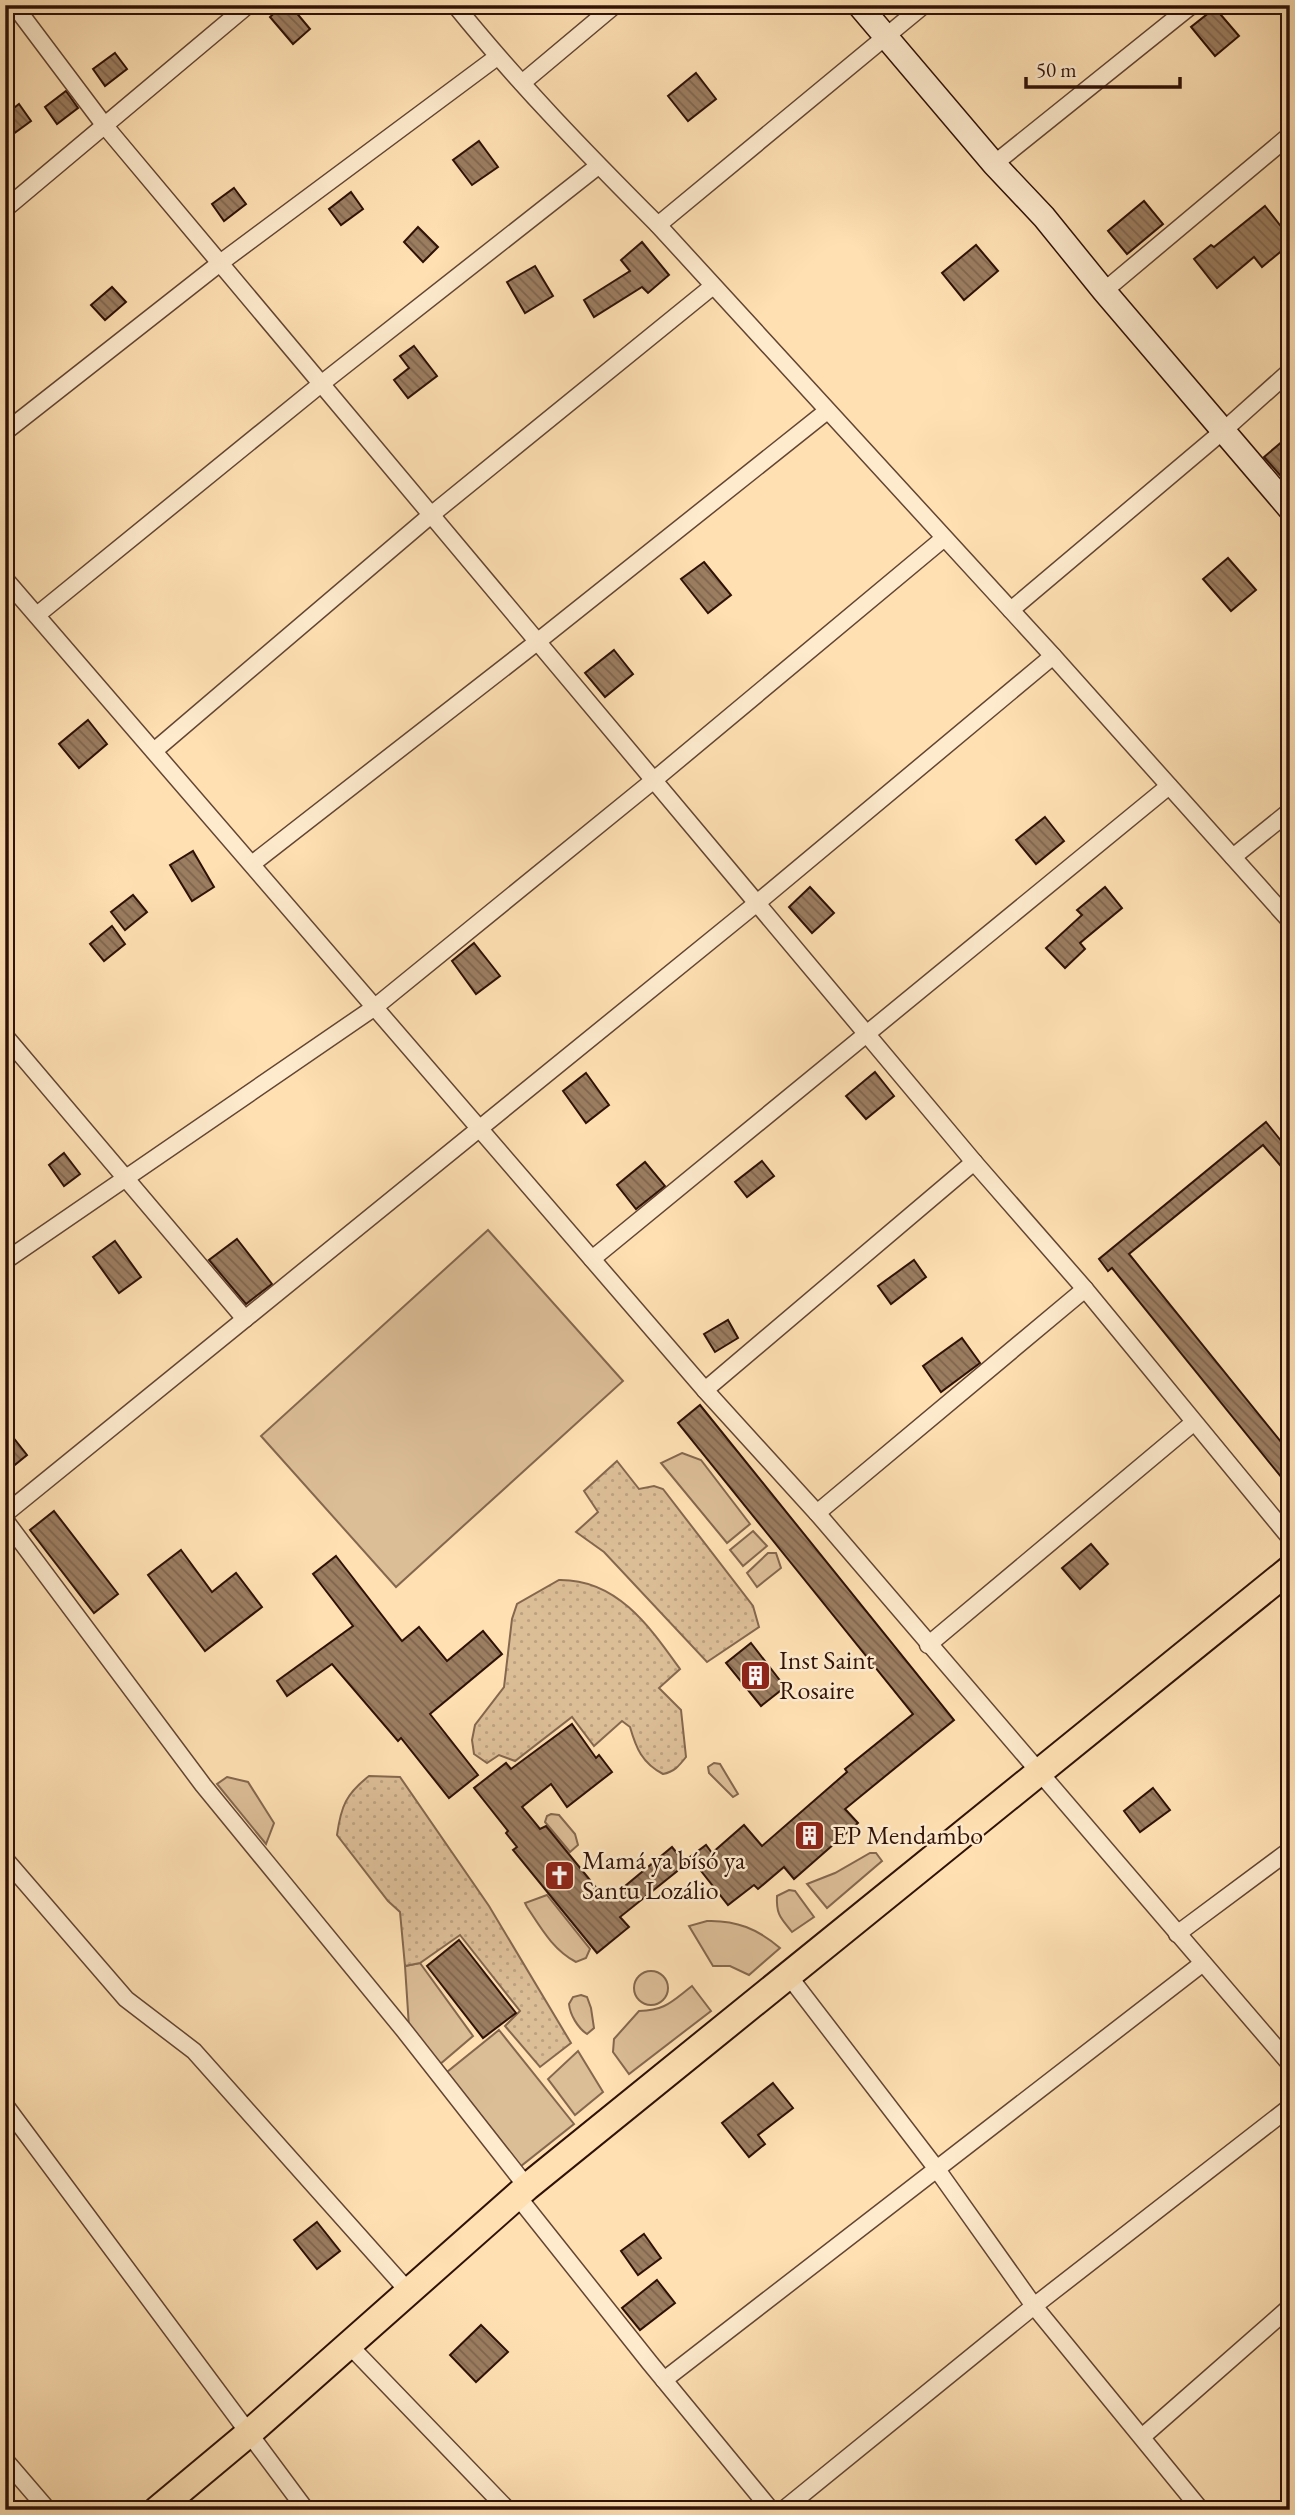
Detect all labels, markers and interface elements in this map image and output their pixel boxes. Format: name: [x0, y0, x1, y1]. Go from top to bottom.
scale bar: [1026, 46, 1180, 90]
text: 50 m: [1036, 56, 1077, 83]
place label: Inst Saint Rosaire: [779, 1643, 874, 1707]
building icon: Inst Saint Rosaire: [739, 1658, 773, 1692]
building icon: EP Mendambo: [792, 1818, 826, 1852]
place label: EP Mendambo: [832, 1818, 983, 1852]
place label: Mamá ya bísó ya Santu Lozálio: [582, 1843, 746, 1907]
church icon: Mamá ya bísó ya Santu Lozálio: [542, 1858, 576, 1892]

